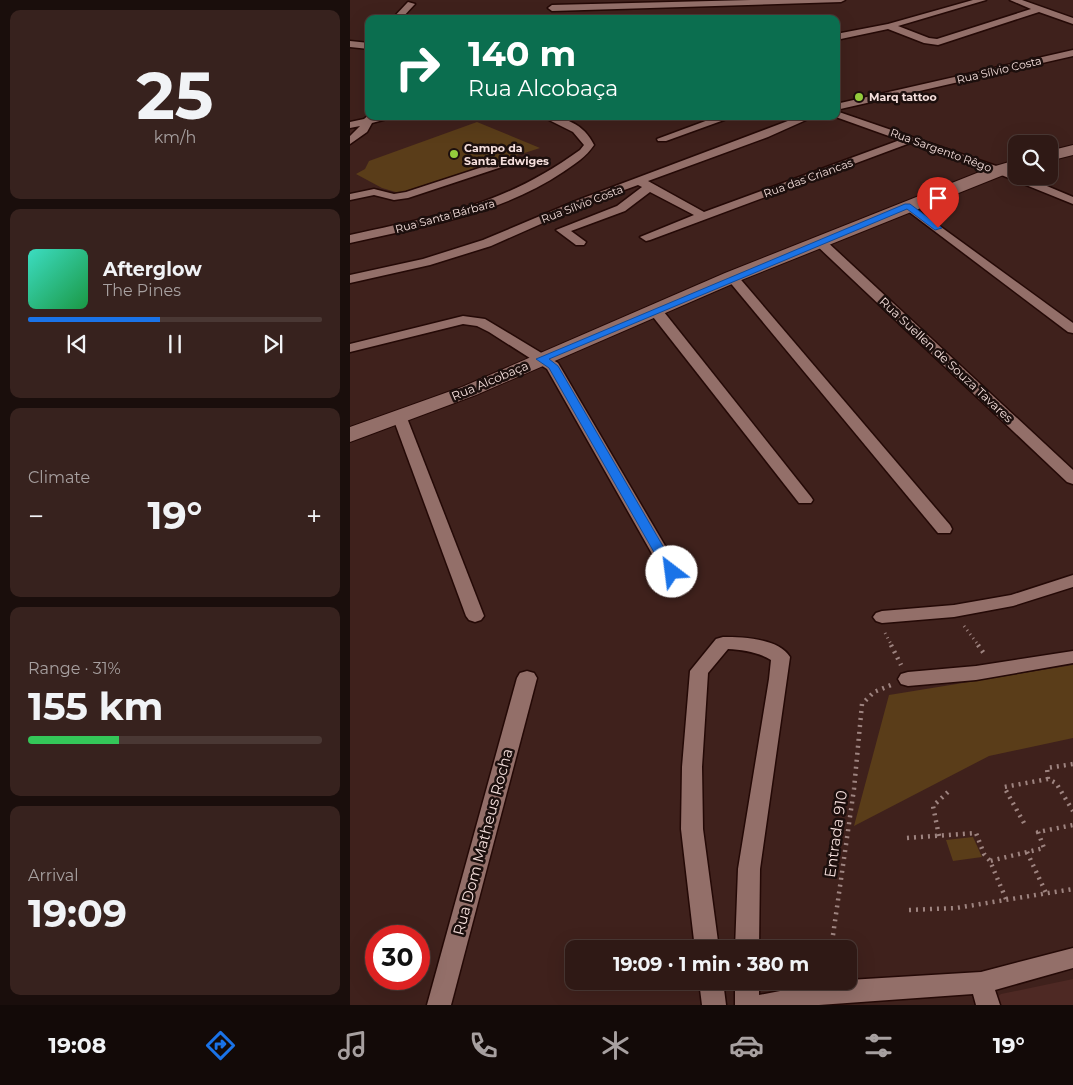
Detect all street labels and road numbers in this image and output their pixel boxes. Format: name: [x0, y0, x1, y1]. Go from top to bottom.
street label: Rua Sílvio Costa: [955, 53, 1043, 87]
street label: Rua Sargento Rêgo: [888, 125, 994, 175]
street label: Rua das Criancas: [761, 155, 855, 201]
street label: Rua Sílvio Costa: [539, 182, 625, 226]
street label: Rua Santa Bárbara: [394, 196, 496, 236]
street label: Rua Suellen de Souza Tavares: [876, 294, 1016, 426]
street label: Rua Alcobaça: [449, 358, 530, 403]
street label: Rua Dom Matheus Rocha: [448, 746, 517, 937]
street label: Entrada 910: [820, 789, 851, 879]

